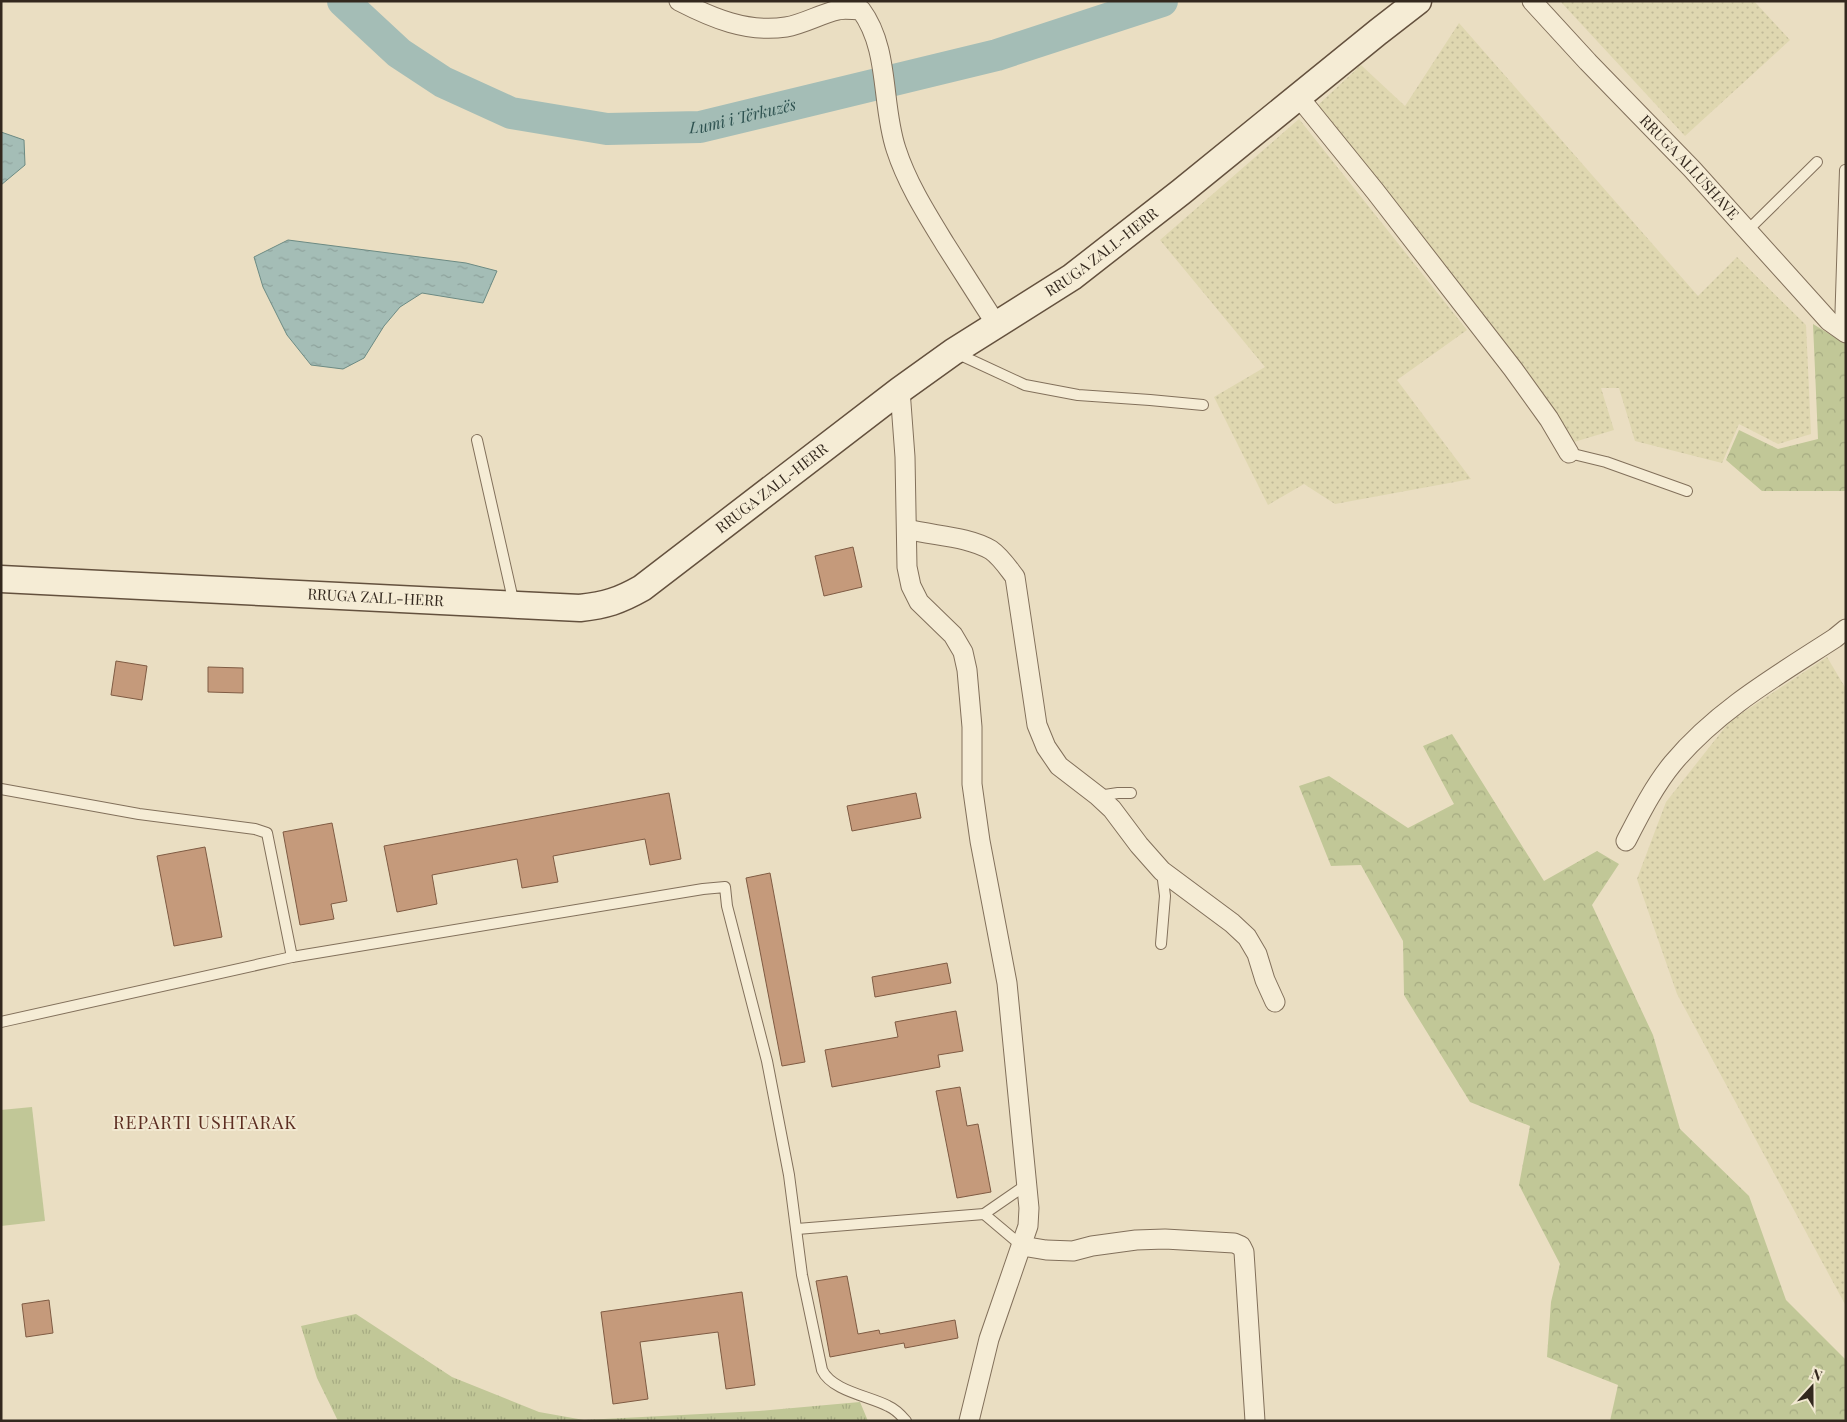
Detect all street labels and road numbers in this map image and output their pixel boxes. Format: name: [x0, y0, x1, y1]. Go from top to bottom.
street label: RRUGA ALLUSHAVE: [1636, 110, 1744, 223]
street label: RRUGA ZALL-HERR: [1041, 203, 1162, 300]
street label: RRUGA ZALL-HERR: [711, 438, 832, 537]
street label: RRUGA ZALL-HERR: [307, 583, 444, 610]

